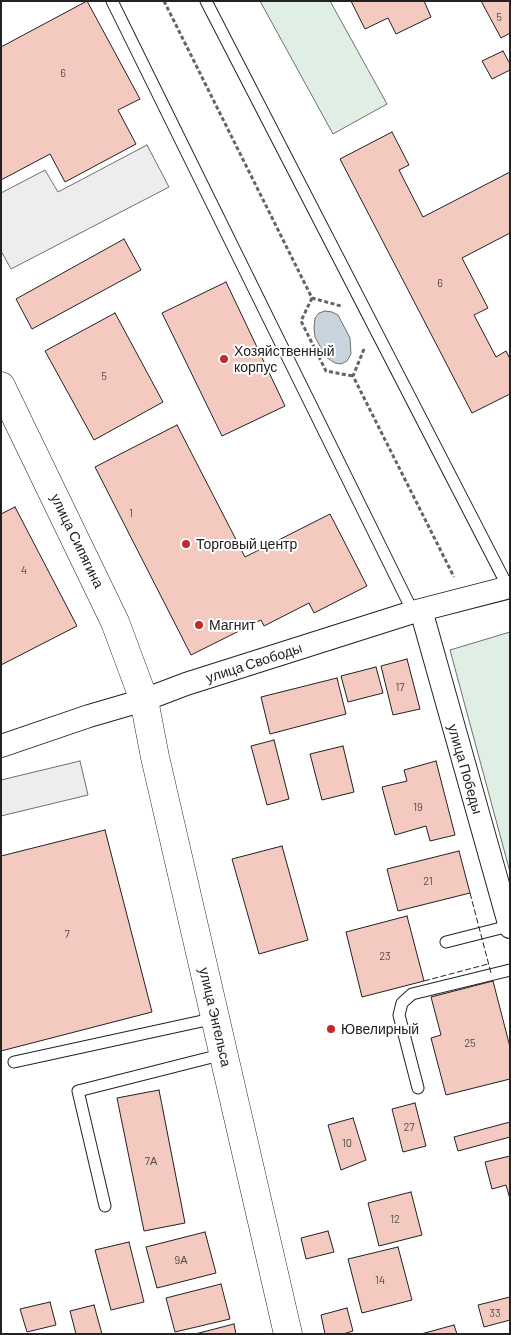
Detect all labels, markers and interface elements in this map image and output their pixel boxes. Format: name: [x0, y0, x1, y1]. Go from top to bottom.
house number: 5: [496, 10, 502, 24]
house number: 6: [60, 66, 66, 80]
house number: 6: [437, 276, 443, 290]
place label: Хозяйственный корпус: [234, 343, 334, 376]
marker: Хозяйственный корпус: [218, 353, 230, 365]
house number: 5: [101, 369, 107, 383]
street label: улица Сипягина: [47, 491, 107, 591]
house number: 1: [129, 506, 133, 520]
place label: Торговый центр: [196, 536, 297, 552]
marker: Торговый центр: [180, 538, 192, 550]
house number: 4: [21, 563, 27, 577]
place label: Магнит: [209, 617, 256, 633]
marker: Магнит: [193, 619, 205, 631]
street label: улица Свободы: [204, 640, 304, 686]
house number: 17: [395, 680, 405, 694]
street label: улица Победы: [444, 722, 486, 816]
house number: 19: [413, 800, 423, 814]
house number: 21: [423, 874, 433, 888]
house number: 7: [64, 927, 70, 941]
house number: 23: [379, 949, 391, 963]
street label: улица Энгельса: [195, 966, 235, 1068]
place label: Ювелирный: [341, 1021, 419, 1037]
marker: Ювелирный: [325, 1023, 337, 1035]
house number: 25: [464, 1036, 476, 1050]
house number: 27: [403, 1120, 415, 1134]
house number: 10: [342, 1136, 352, 1150]
house number: 7А: [145, 1154, 157, 1168]
house number: 12: [390, 1212, 400, 1226]
house number: 9А: [174, 1253, 188, 1267]
house number: 14: [375, 1273, 385, 1287]
house number: 33: [489, 1306, 501, 1320]

